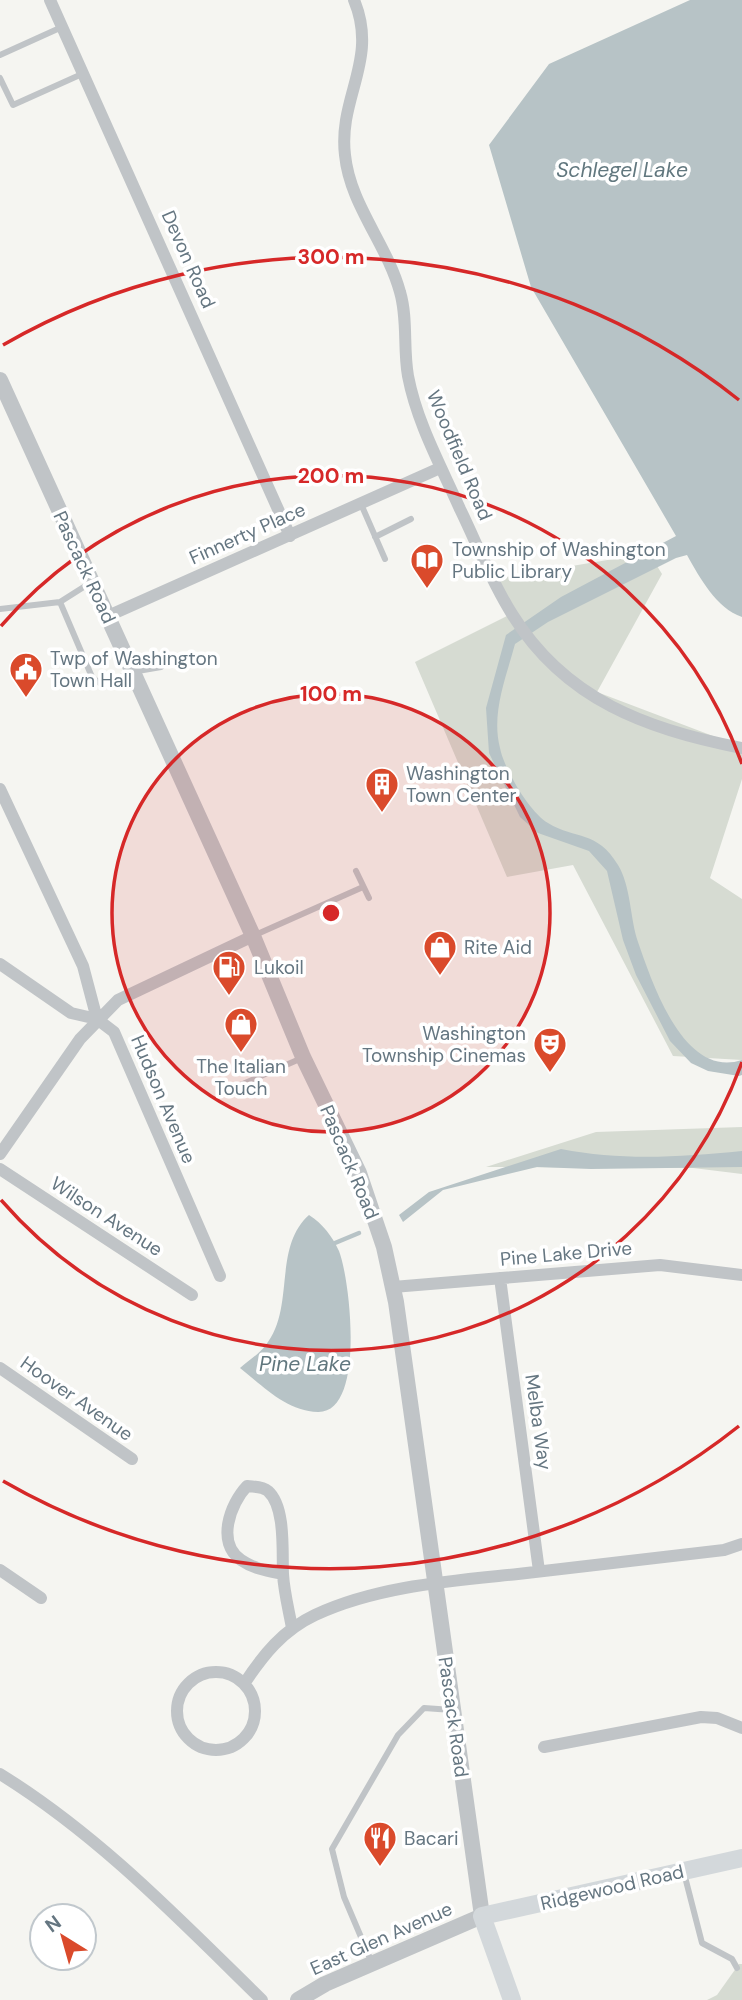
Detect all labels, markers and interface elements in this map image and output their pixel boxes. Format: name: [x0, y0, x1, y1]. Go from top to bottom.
water label: Schlegel Lake: [556, 156, 688, 184]
street label: Devon Road: [156, 206, 221, 312]
text: 300 m: [298, 243, 364, 271]
street label: Woodfield Road: [421, 386, 498, 524]
text: 200 m: [298, 462, 364, 490]
street label: Finnerty Place: [185, 497, 309, 570]
street label: Pascack Road: [48, 507, 122, 628]
place label: Township of Washington Public Library: [452, 537, 666, 584]
library icon: Township of Washington Public Library: [408, 541, 446, 590]
place label: Twp of Washington Town Hall: [50, 646, 218, 693]
public building icon: Twp of Washington Town Hall: [7, 650, 45, 699]
text: 100 m: [300, 680, 362, 708]
place label: Washington Town Center: [406, 761, 517, 808]
building icon: Washington Town Center: [363, 765, 401, 814]
centre of rings: [319, 901, 343, 925]
shop icon: Rite Aid: [421, 928, 459, 977]
place label: Rite Aid: [464, 935, 532, 960]
fuel station icon: Lukoil: [210, 948, 248, 997]
place label: Lukoil: [254, 955, 304, 980]
shop icon: The Italian Touch: [222, 1005, 260, 1054]
place label: Washington Township Cinemas: [362, 1021, 526, 1068]
theatre icon: Washington Township Cinemas: [531, 1025, 569, 1074]
street label: Hudson Avenue: [125, 1031, 202, 1167]
place label: The Italian Touch: [196, 1054, 286, 1101]
street label: Pascack Road: [314, 1101, 385, 1223]
street label: Wilson Avenue: [46, 1171, 167, 1262]
street label: Pine Lake Drive: [499, 1235, 633, 1272]
street label: Hoover Avenue: [15, 1350, 138, 1447]
water label: Pine Lake: [259, 1350, 351, 1378]
street label: Melba Way: [519, 1373, 558, 1472]
street label: Pascack Road: [433, 1655, 474, 1779]
restaurant icon: Bacari: [361, 1819, 399, 1868]
place label: Bacari: [404, 1826, 459, 1851]
street label: Ridgewood Road: [538, 1859, 686, 1916]
street label: East Glen Avenue: [306, 1896, 456, 1981]
north arrow: [28, 1902, 98, 1972]
text: N: [40, 1910, 66, 1938]

